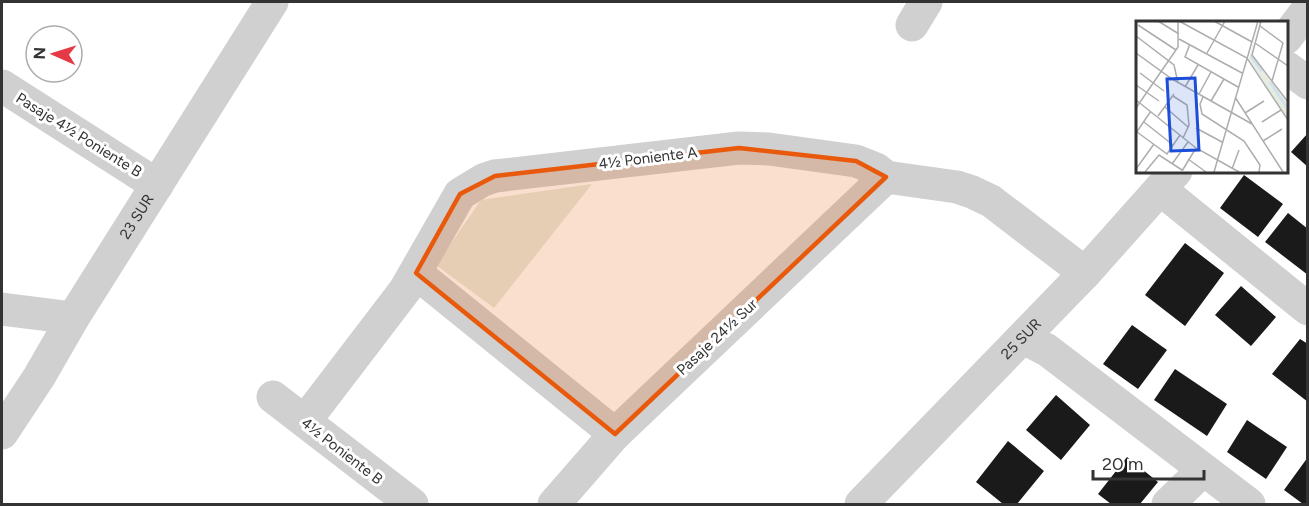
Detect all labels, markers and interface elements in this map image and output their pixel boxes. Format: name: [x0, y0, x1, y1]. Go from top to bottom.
inset map: [1136, 21, 1288, 172]
north arrow: [24, 24, 84, 84]
text: N: [30, 47, 49, 60]
street label: Pasaje 4½ Poniente B: [13, 89, 145, 181]
street label: 4½ Poniente A: [598, 143, 698, 173]
street label: 23 SUR: [116, 191, 158, 242]
street label: Pasaje 24½ Sur: [673, 295, 761, 379]
street label: 25 SUR: [997, 315, 1045, 363]
street label: 4½ Poniente B: [298, 414, 386, 488]
scale bar: [1093, 443, 1204, 481]
text: 20 m: [1102, 453, 1143, 475]

